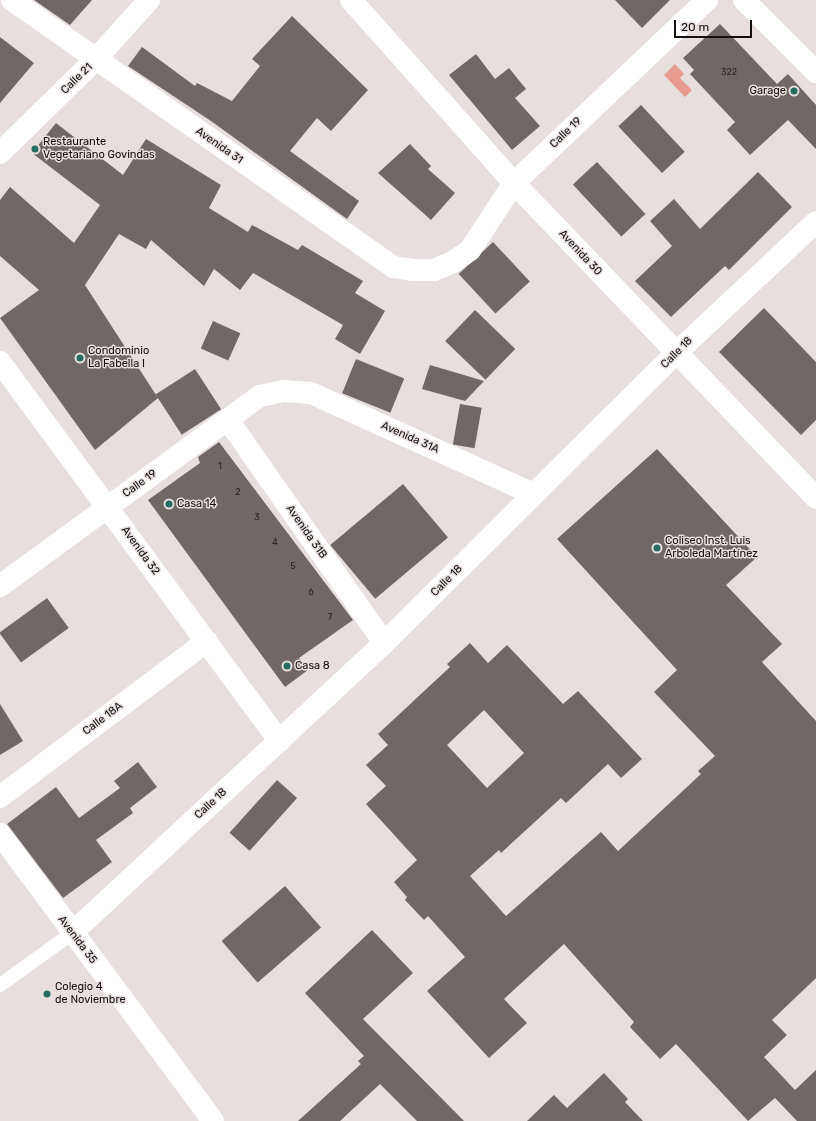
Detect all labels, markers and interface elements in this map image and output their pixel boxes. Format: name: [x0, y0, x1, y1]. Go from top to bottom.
scale bar: [676, 12, 754, 38]
text: 20 m: [681, 20, 709, 34]
street label: Calle 21: [58, 61, 96, 97]
house number: 322: [721, 67, 737, 77]
place label: Garage: [750, 84, 786, 98]
marker: Garage: [789, 86, 799, 96]
street label: Calle 19: [547, 115, 585, 151]
street label: Avenida 31: [193, 125, 245, 167]
place label: Restaurante Vegetariano Govindas: [43, 136, 155, 162]
marker: Restaurante Vegetariano Govindas: [30, 144, 40, 154]
street label: Avenida 30: [556, 228, 604, 278]
street label: Calle 18: [658, 334, 696, 372]
place label: Condominio La Fabella I: [88, 345, 149, 371]
marker: Condominio La Fabella I: [75, 353, 85, 363]
street label: Avenida 31A: [379, 419, 441, 457]
house number: 1: [218, 461, 222, 471]
street label: Calle 19: [120, 467, 160, 501]
house number: 2: [235, 487, 241, 497]
place label: Casa 14: [177, 497, 216, 511]
marker: Casa 14: [164, 499, 174, 509]
street label: Avenida 31B: [283, 503, 329, 561]
house number: 3: [254, 512, 260, 522]
street label: Avenida 32: [118, 524, 162, 578]
place label: Coliseo Inst. Luis Arboleda Martínez: [665, 535, 758, 561]
house number: 4: [272, 537, 278, 547]
marker: Coliseo Inst. Luis Arboleda Martínez: [652, 543, 662, 553]
house number: 5: [290, 561, 296, 571]
street label: Calle 18: [428, 562, 466, 600]
house number: 6: [308, 587, 314, 597]
house number: 7: [328, 612, 332, 622]
place label: Casa 8: [295, 659, 330, 673]
marker: Casa 8: [282, 661, 292, 671]
street label: Calle 18A: [80, 700, 126, 738]
street label: Calle 18: [192, 786, 230, 822]
street label: Avenida 35: [55, 913, 99, 967]
place label: Colegio 4 de Noviembre: [55, 981, 126, 1007]
marker: Colegio 4 de Noviembre: [42, 989, 52, 999]

